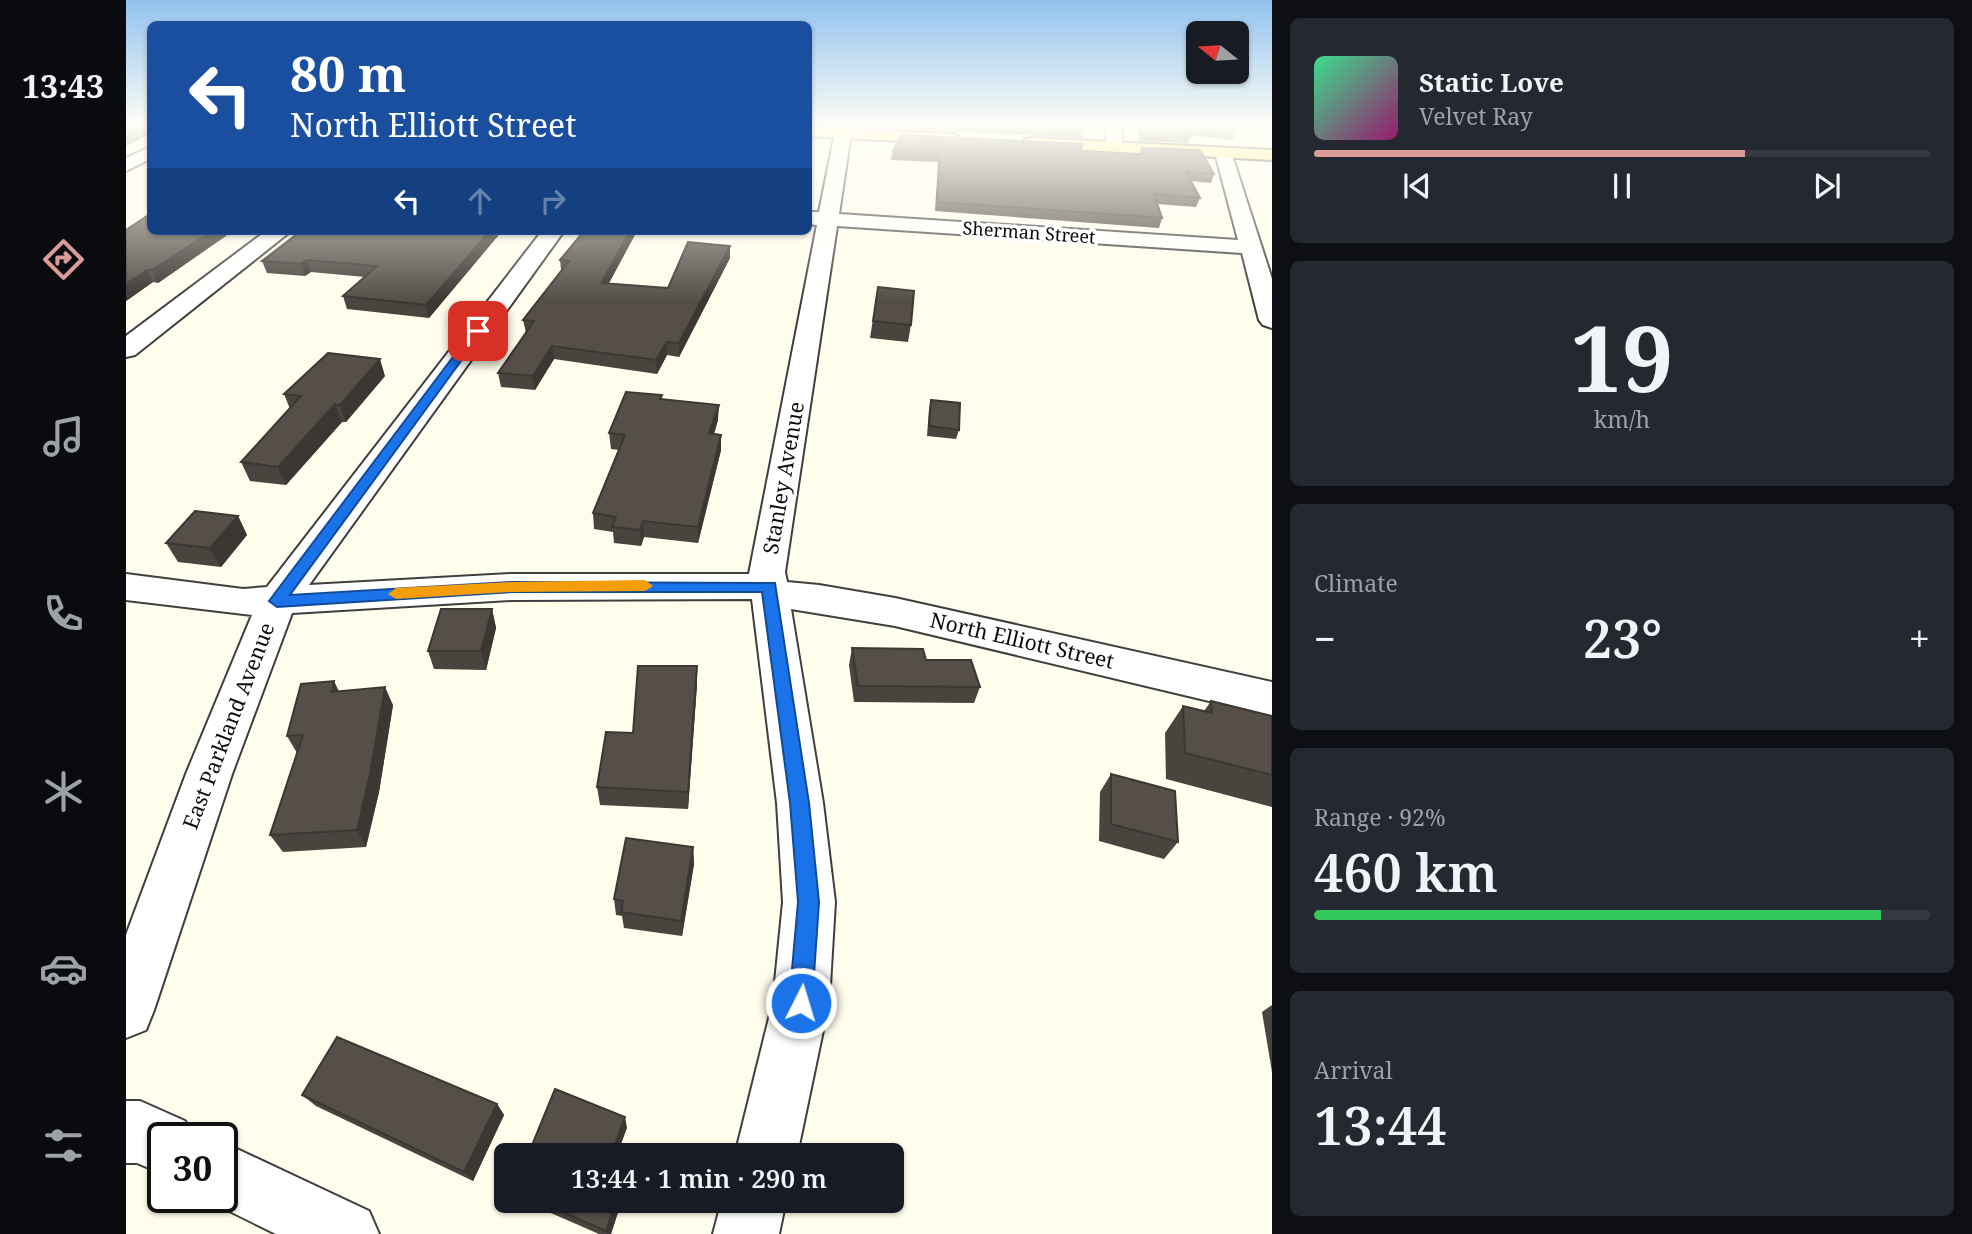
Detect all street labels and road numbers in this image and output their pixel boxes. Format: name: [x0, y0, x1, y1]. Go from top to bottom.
street label: Sherman Street: [962, 215, 1096, 249]
street label: Stanley Avenue: [756, 399, 810, 556]
street label: North Elliott Street: [927, 605, 1117, 675]
street label: East Parkland Avenue: [176, 618, 280, 833]

